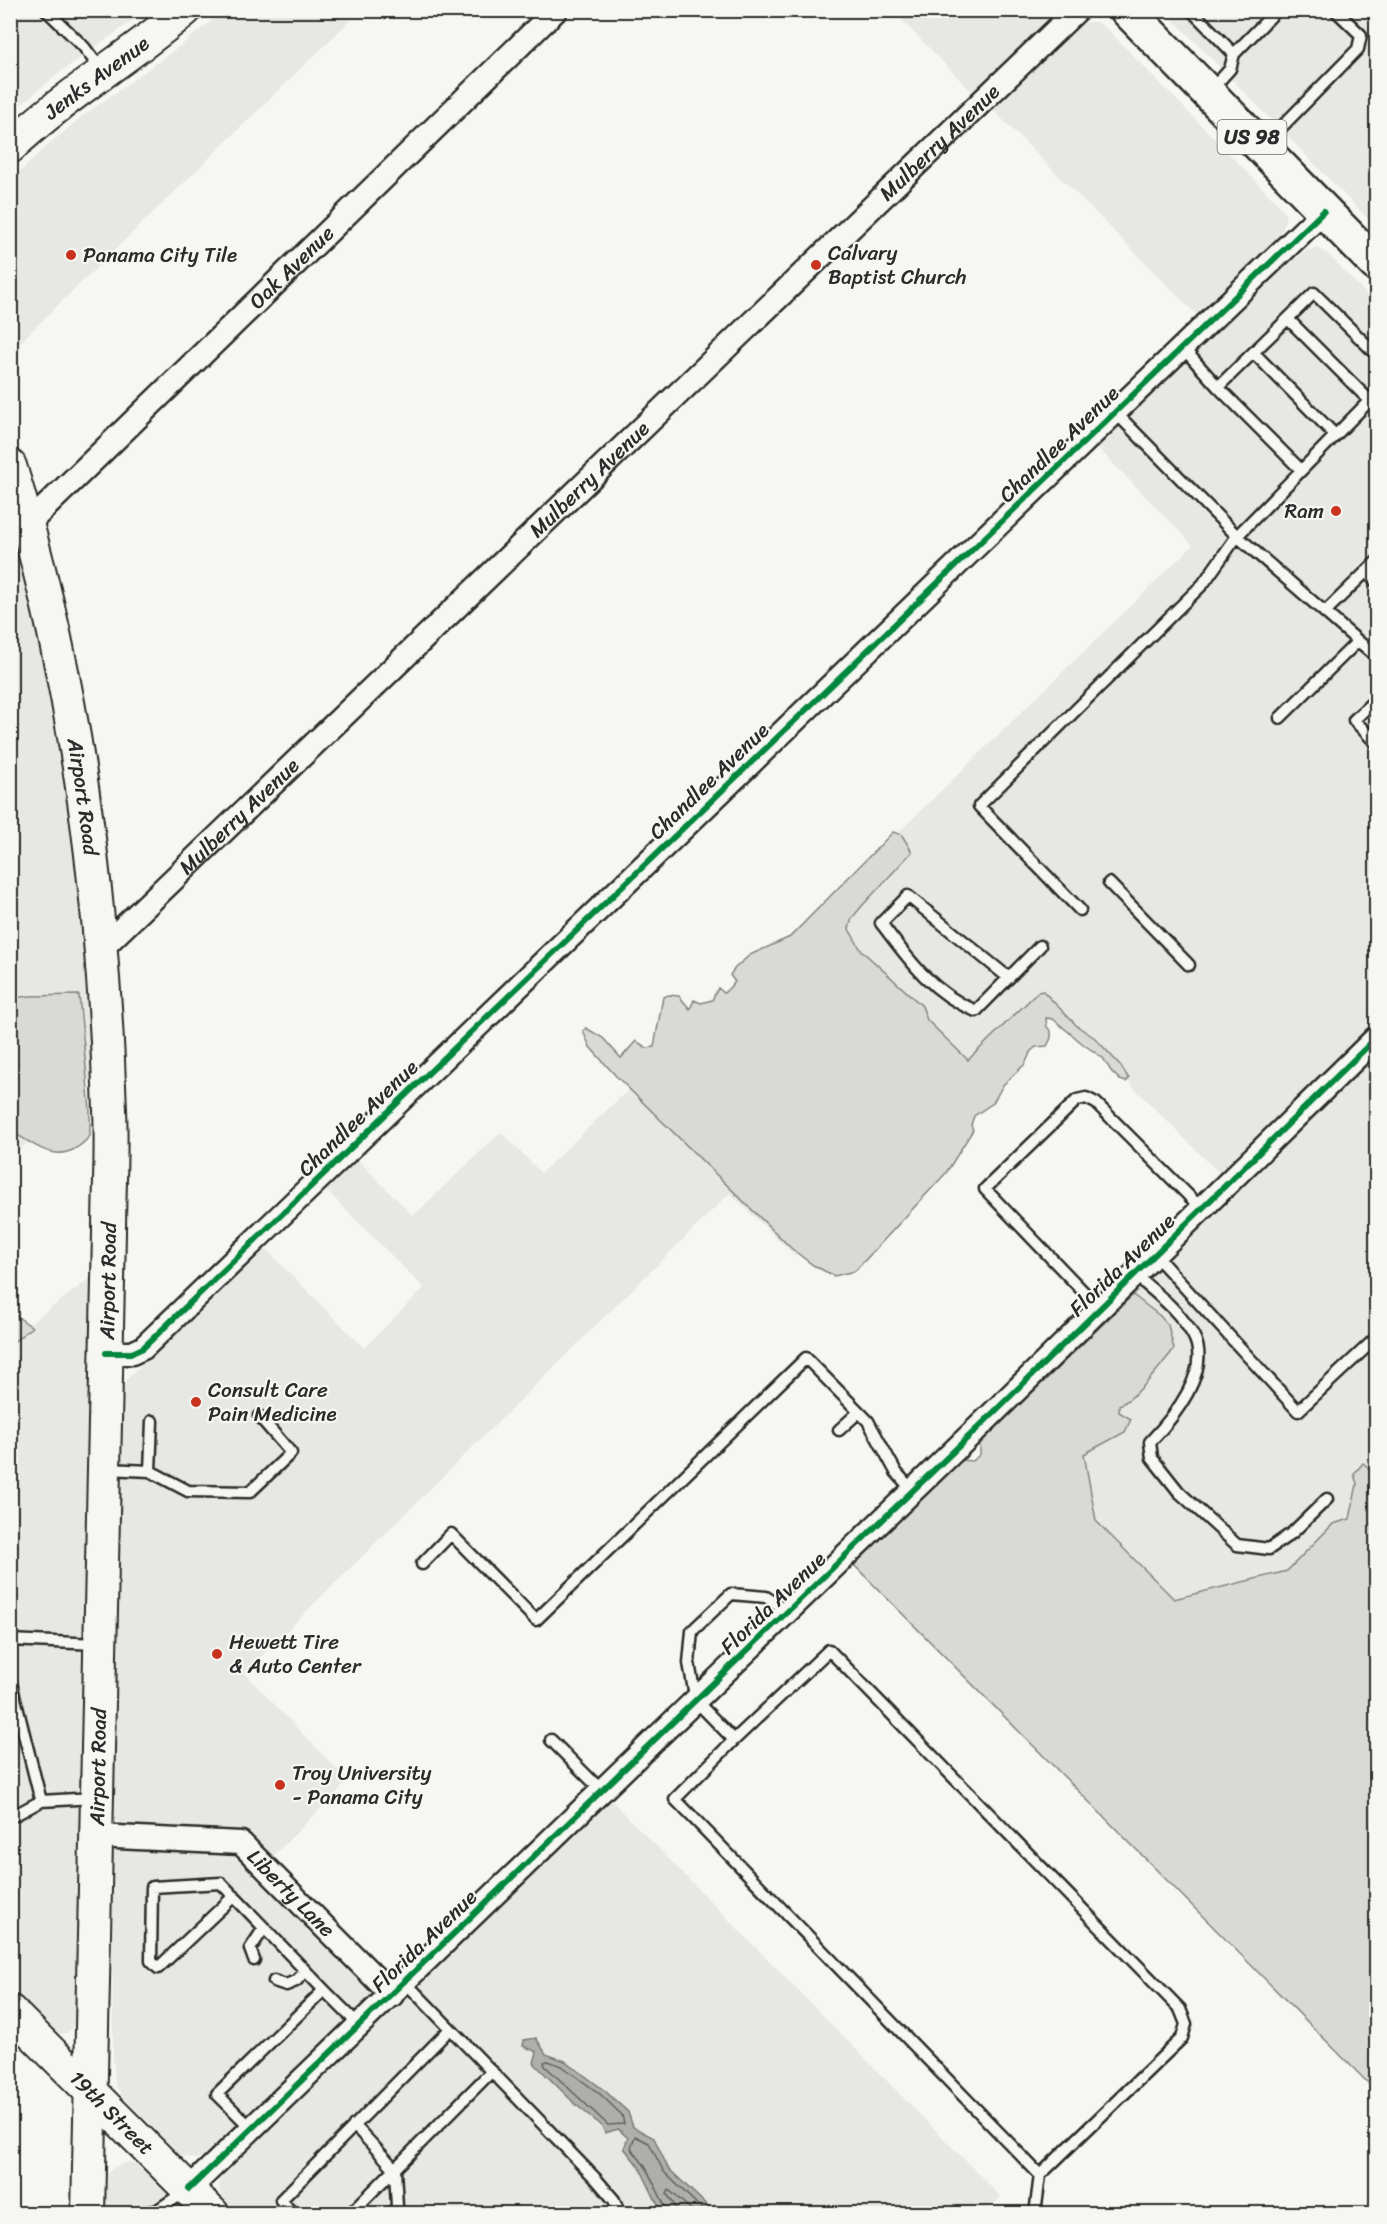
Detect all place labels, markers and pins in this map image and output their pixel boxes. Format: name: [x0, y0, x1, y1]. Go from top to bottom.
place label: Calvary Baptist Church: [828, 234, 967, 296]
place label: Panama City Tile: [83, 236, 237, 274]
marker: Panama City Tile: [64, 248, 78, 262]
marker: Calvary Baptist Church: [809, 258, 823, 272]
place label: Ram: [1285, 492, 1324, 530]
marker: Ram: [1329, 504, 1343, 518]
place label: Consult Care Pain Medicine: [208, 1371, 337, 1433]
marker: Consult Care Pain Medicine: [189, 1395, 203, 1409]
place label: Hewett Tire & Auto Center: [229, 1623, 362, 1685]
marker: Hewett Tire & Auto Center: [210, 1647, 224, 1661]
place label: Troy University - Panama City: [292, 1754, 432, 1816]
marker: Troy University - Panama City: [273, 1778, 287, 1792]

